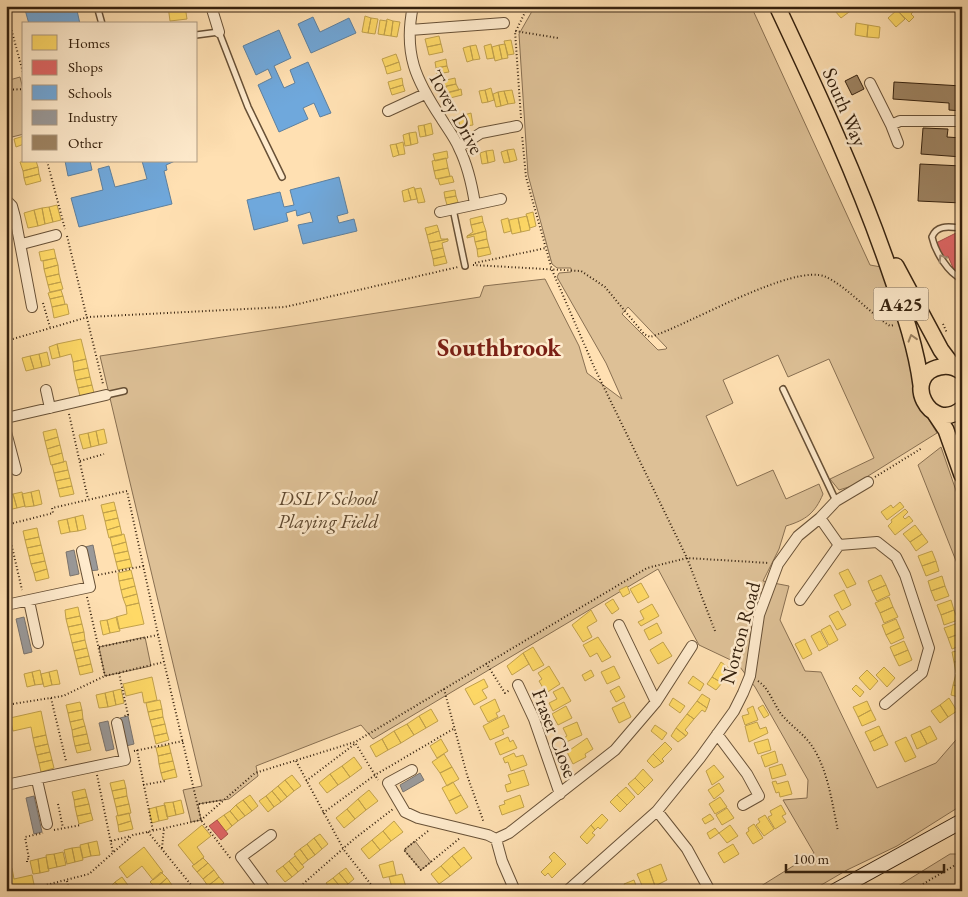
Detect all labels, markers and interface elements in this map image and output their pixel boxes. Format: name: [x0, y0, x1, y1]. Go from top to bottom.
legend: [22, 22, 198, 162]
text: Homes: [68, 33, 110, 52]
text: Shops: [68, 57, 103, 76]
street label: South Way: [817, 64, 873, 151]
street label: Tovey Drive: [422, 65, 490, 159]
text: Schools: [68, 83, 112, 102]
text: Industry: [68, 107, 118, 126]
text: Other: [68, 133, 103, 152]
one-way arrow: [939, 254, 948, 264]
road number: A425: [874, 288, 928, 320]
district label: Southbrook: [437, 331, 561, 363]
one-way arrow: [907, 334, 917, 342]
park label: DSLV School Playing Field: [277, 485, 379, 534]
street label: Norton Road: [714, 578, 766, 687]
street label: Fraser Close: [526, 685, 584, 781]
scale bar: [786, 842, 943, 874]
text: 100 m: [793, 849, 830, 868]

